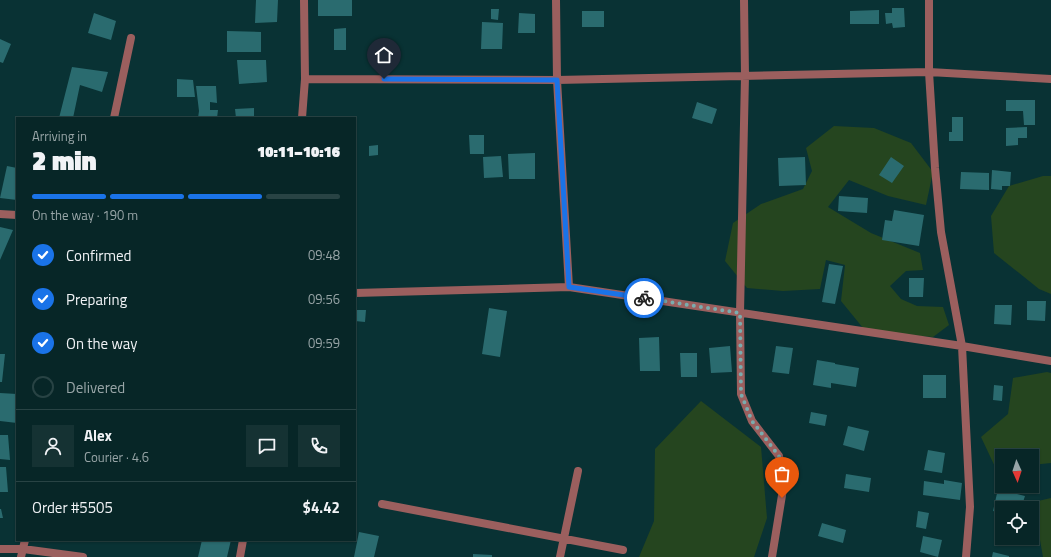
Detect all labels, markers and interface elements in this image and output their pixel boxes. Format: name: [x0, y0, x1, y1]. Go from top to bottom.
pin: [367, 38, 401, 79]
icon: home: [373, 44, 395, 66]
text: Arriving in: [32, 126, 87, 146]
text: 10:11–10:16: [257, 140, 340, 163]
text: 2 min: [32, 141, 97, 180]
text: On the way · 190 m: [32, 205, 138, 225]
icon: check: [32, 244, 54, 266]
text: Confirmed: [66, 244, 131, 267]
text: 09:48: [308, 245, 340, 265]
courier: [624, 278, 664, 318]
icon: bike: [633, 287, 655, 309]
icon: check: [32, 288, 54, 310]
text: Preparing: [66, 288, 127, 311]
text: 09:56: [308, 289, 340, 309]
icon: check: [32, 332, 54, 354]
text: On the way: [66, 332, 138, 355]
text: 09:59: [308, 333, 340, 353]
text: Delivered: [66, 376, 125, 399]
text: Alex: [84, 424, 112, 447]
button: person: [32, 425, 74, 467]
button: chat: [246, 425, 288, 467]
button: phone: [298, 425, 340, 467]
text: Courier · 4.6: [84, 447, 149, 467]
north arrow: [995, 449, 1039, 493]
map controls: [995, 449, 1039, 545]
pin: [765, 457, 799, 498]
icon: bag: [771, 463, 793, 485]
text: Order #5505: [32, 496, 113, 519]
text: $4.42: [303, 496, 340, 519]
button: locate: [995, 501, 1039, 545]

